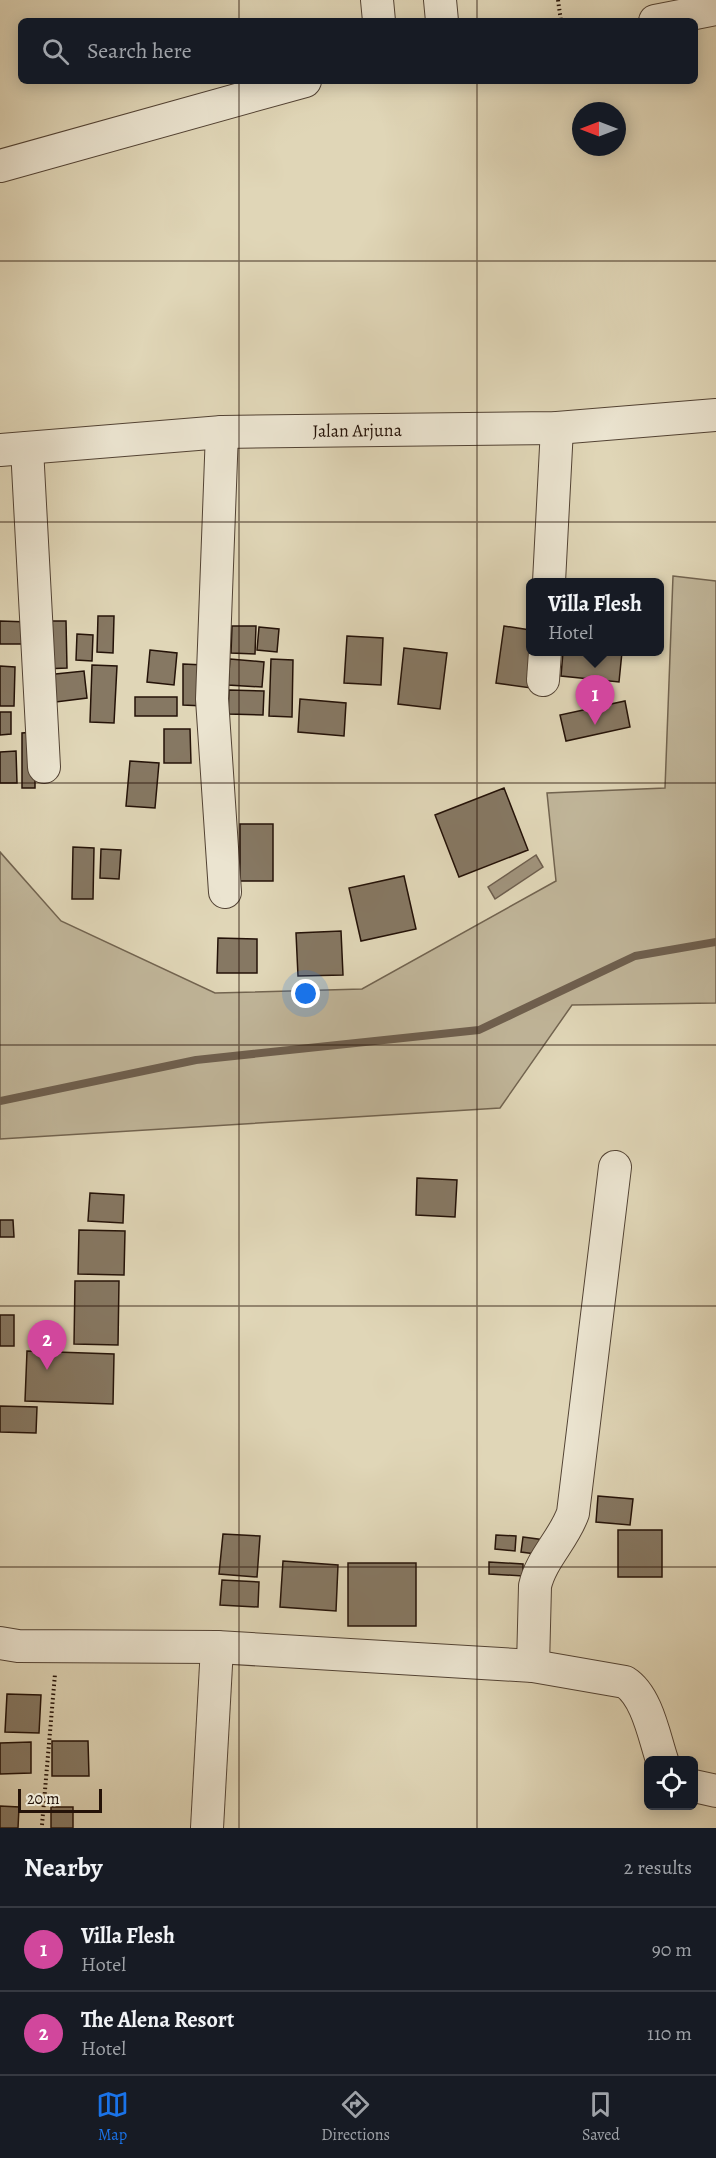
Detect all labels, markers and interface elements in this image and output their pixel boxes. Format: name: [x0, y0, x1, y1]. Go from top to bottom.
search box: [18, 18, 698, 84]
icon: search: [39, 35, 72, 68]
text: Search here: [87, 36, 192, 66]
north arrow: [572, 102, 626, 156]
street label: Jalan Arjuna: [312, 418, 403, 443]
popup: [526, 578, 664, 656]
text: Villa Flesh: [548, 589, 642, 619]
text: Hotel: [548, 619, 593, 646]
pin: 1: [576, 676, 614, 725]
your location: [291, 979, 320, 1008]
pin: 2: [28, 1320, 66, 1370]
map controls: [644, 1756, 698, 1810]
button: locate: [644, 1756, 698, 1810]
scale bar: [18, 1786, 102, 1814]
text: 20 m: [27, 1788, 60, 1810]
text: Nearby: [24, 1850, 103, 1885]
text: 2 results: [624, 1854, 692, 1881]
text: Villa Flesh: [81, 1921, 175, 1951]
text: 1: [40, 1936, 47, 1963]
text: 90 m: [652, 1936, 692, 1963]
text: Hotel: [81, 1951, 126, 1978]
text: The Alena Resort: [81, 2005, 234, 2035]
text: 2: [39, 2020, 48, 2047]
text: 110 m: [647, 2020, 692, 2047]
text: Hotel: [81, 2035, 126, 2062]
tab: Map: [96, 2088, 129, 2146]
tab: Directions: [321, 2088, 390, 2146]
tab: Saved: [582, 2088, 620, 2146]

